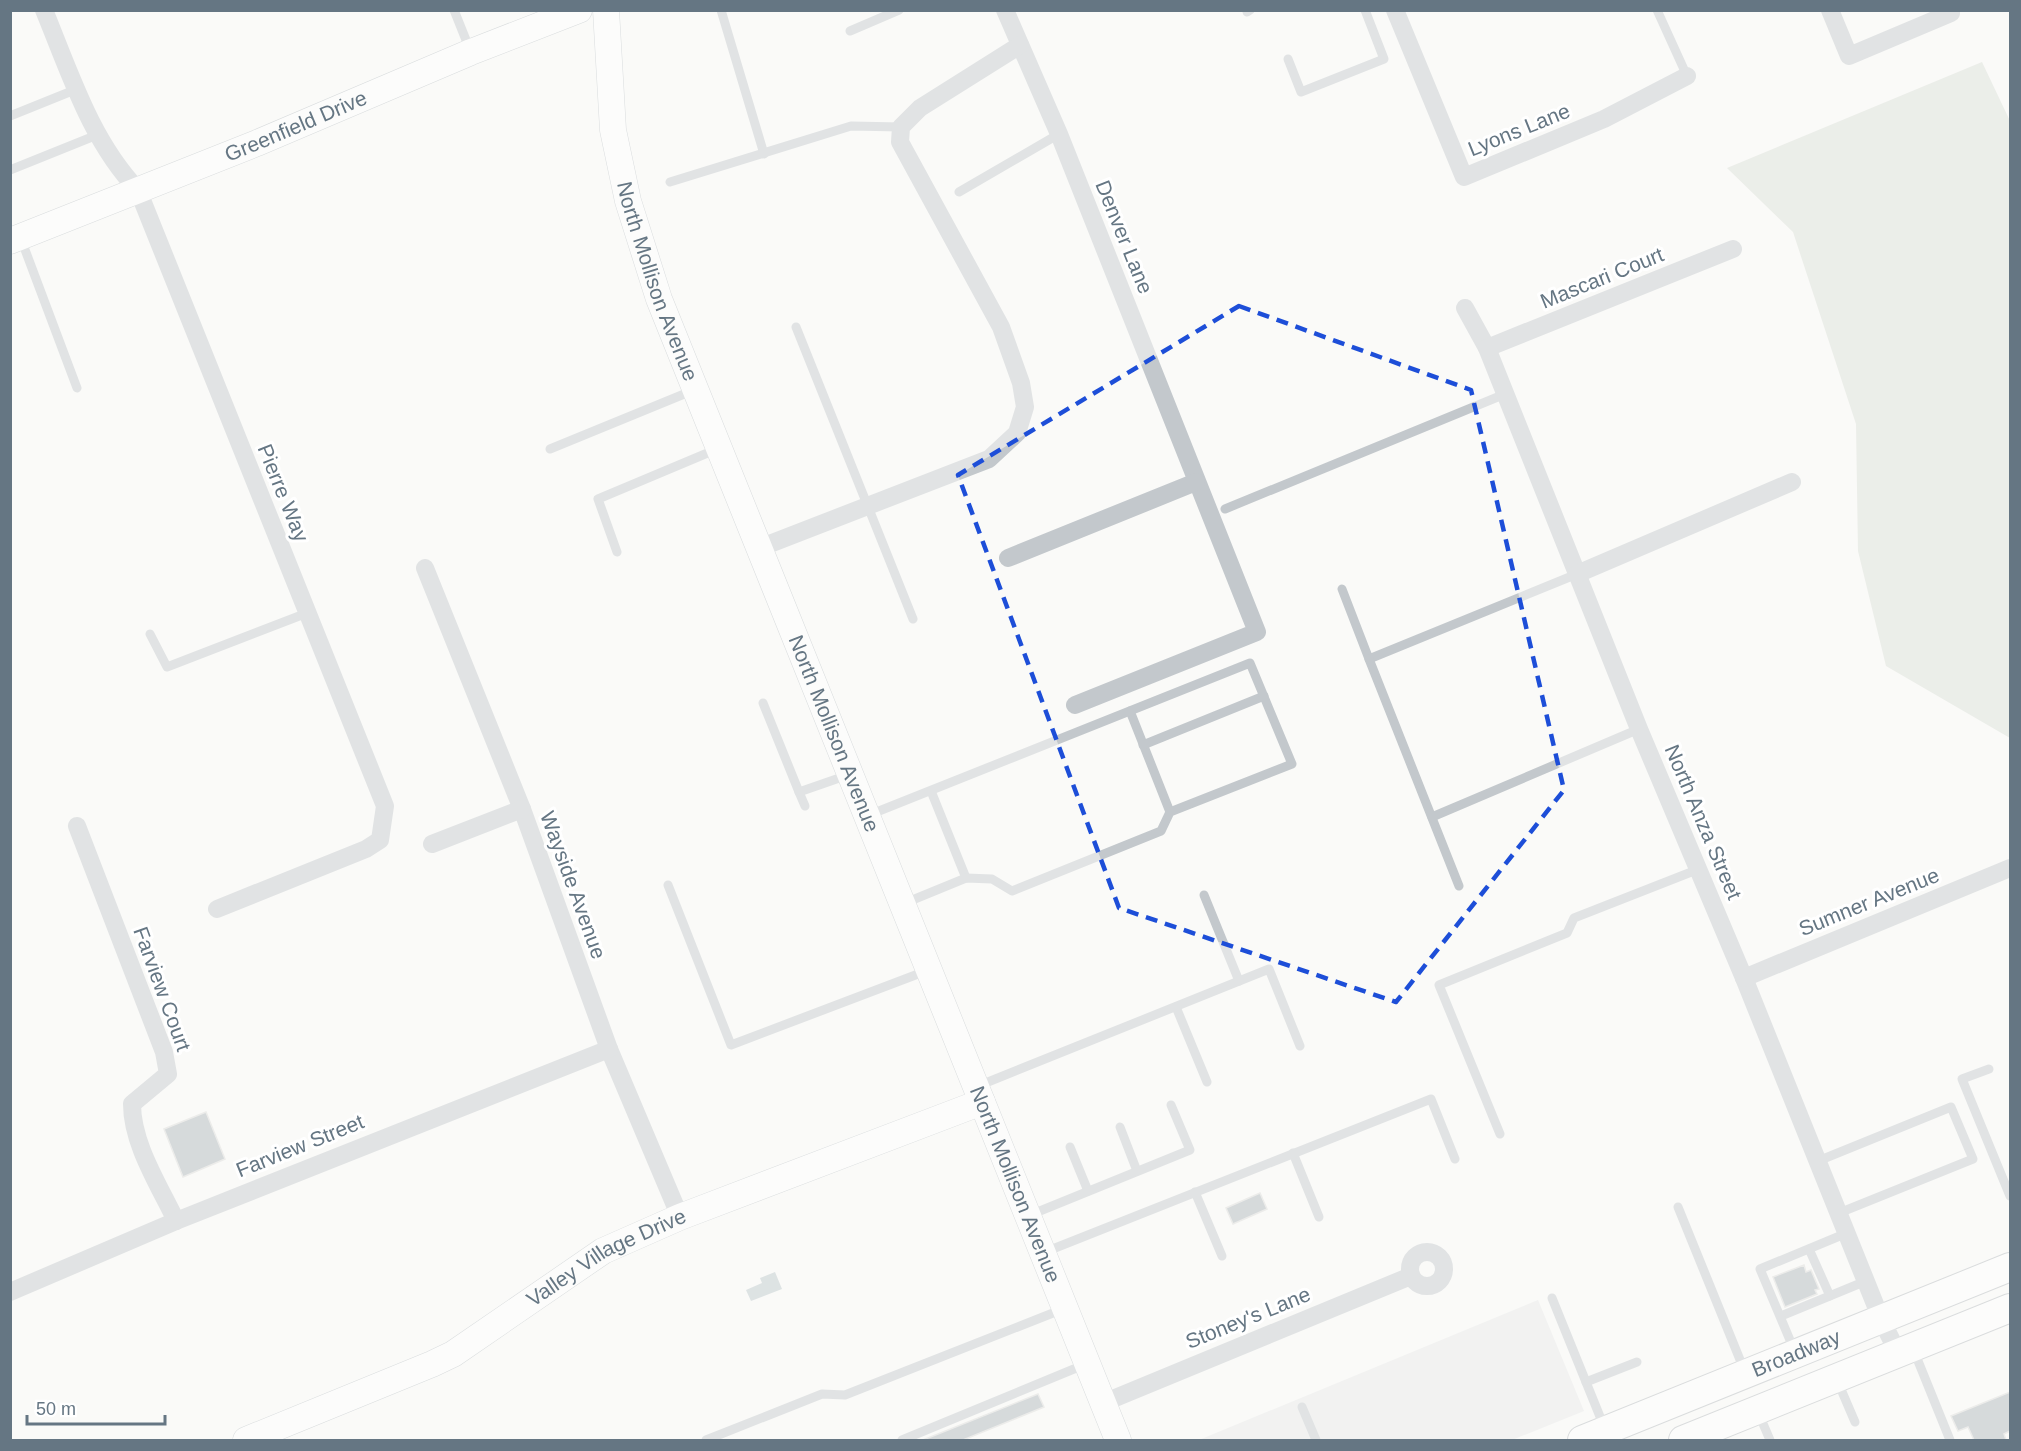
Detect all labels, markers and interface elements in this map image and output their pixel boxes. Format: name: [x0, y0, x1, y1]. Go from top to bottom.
street label: Greenfield Drive: [221, 86, 370, 166]
street label: Lyons Lane: [1465, 99, 1573, 160]
street label: Denver Lane: [1091, 177, 1158, 297]
street label: North Mollison Avenue: [613, 179, 703, 384]
street label: Mascari Court: [1537, 242, 1667, 313]
street label: Pierre Way: [253, 441, 314, 545]
street label: North Mollison Avenue: [784, 632, 884, 835]
street label: North Anza Street: [1660, 741, 1746, 903]
street label: Wayside Avenue: [536, 808, 611, 962]
street label: Sumner Avenue: [1795, 863, 1942, 940]
street label: Farview Court: [129, 923, 196, 1054]
street label: North Mollison Avenue: [966, 1083, 1066, 1286]
street label: Farview Street: [233, 1109, 367, 1182]
street label: Valley Village Drive: [522, 1204, 689, 1311]
street label: Stoney's Lane: [1182, 1282, 1314, 1353]
street label: Broadway: [1748, 1325, 1844, 1381]
scale bar: [27, 1388, 165, 1426]
text: 50 m: [36, 1399, 76, 1419]

